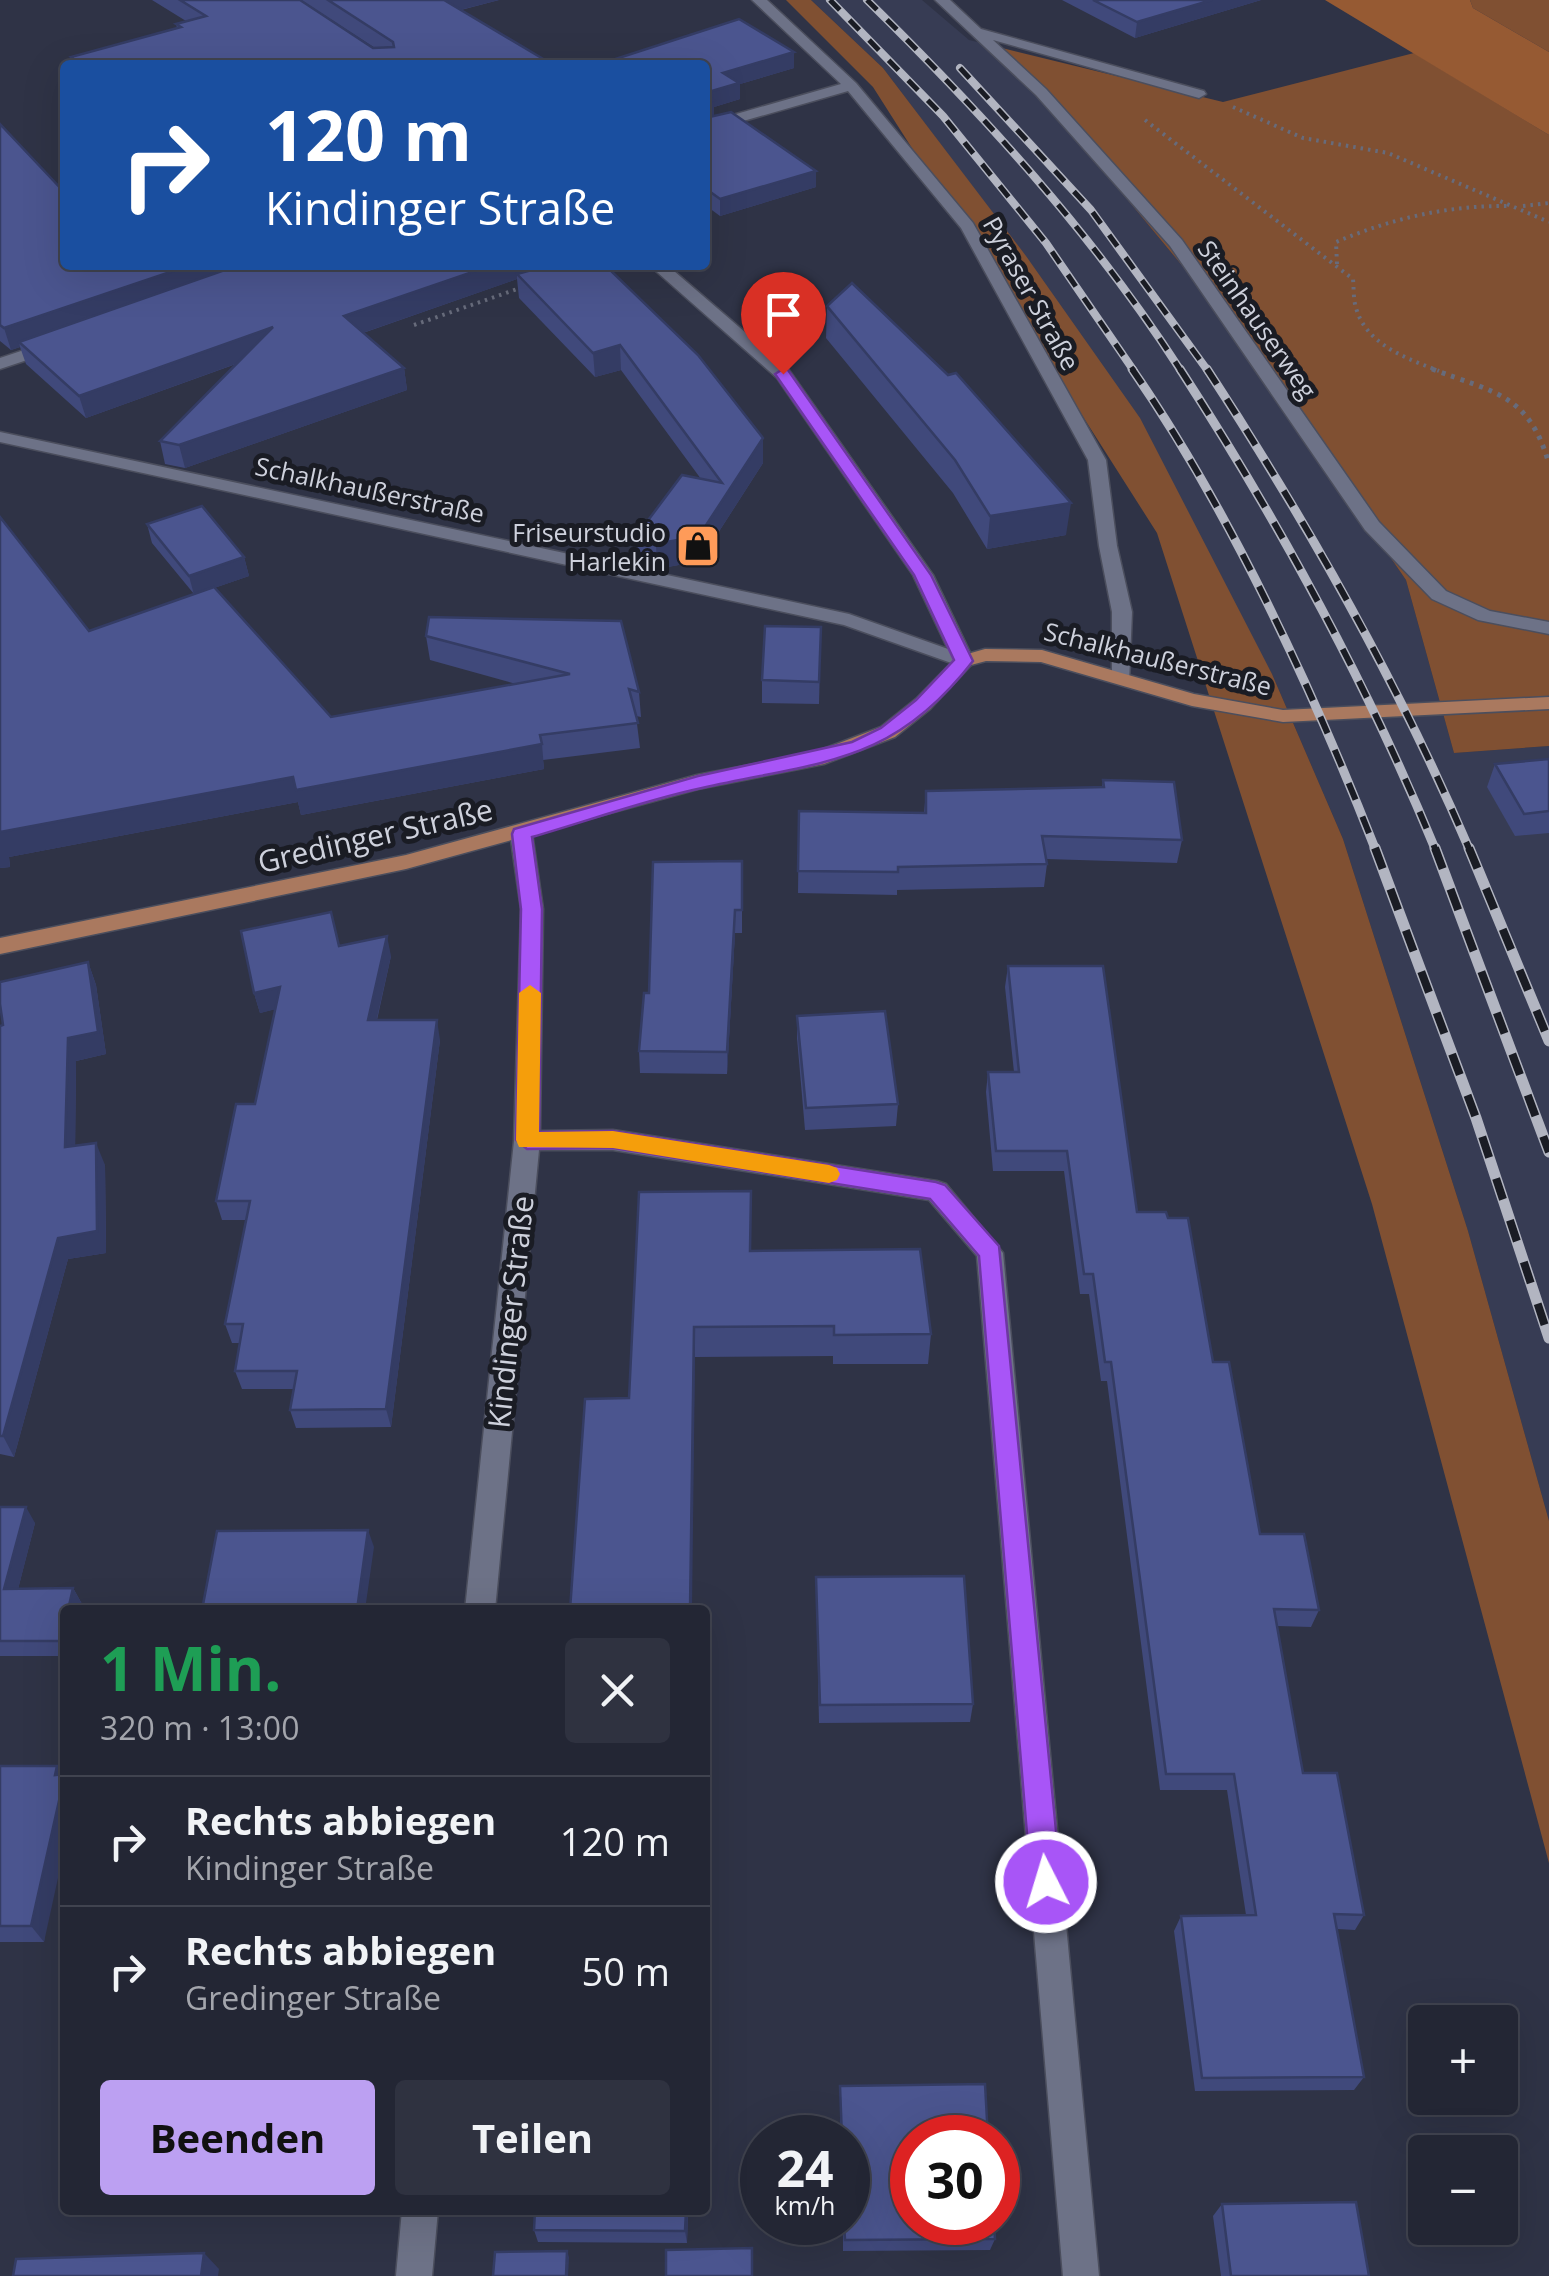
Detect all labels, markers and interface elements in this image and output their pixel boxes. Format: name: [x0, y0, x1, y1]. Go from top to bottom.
text: 120 m: [265, 86, 472, 182]
icon: right: [100, 100, 230, 230]
text: Kindinger Straße: [265, 177, 615, 238]
street label: Pyraser Straße: [976, 210, 1088, 376]
street label: Steinhauserweg: [1191, 233, 1326, 405]
pin: [741, 272, 826, 375]
icon: arrive: [756, 287, 811, 342]
street label: Schalkhaußerstraße: [252, 448, 488, 530]
place label: Friseurstudio Harlekin: [512, 515, 666, 578]
shop icon: Friseurstudio Harlekin: [675, 523, 721, 569]
street label: Schalkhaußerstraße: [1041, 613, 1275, 703]
street label: Gredinger Straße: [253, 788, 497, 882]
street label: Kindinger Straße: [477, 1194, 543, 1430]
text: 1 Min.: [100, 1627, 281, 1709]
button: close: [565, 1638, 670, 1743]
text: 320 m · 13:00: [100, 1706, 299, 1749]
text: Rechts abbiegen: [185, 1794, 496, 1846]
icon: right: [100, 1814, 155, 1869]
text: 120 m: [560, 1815, 670, 1867]
position arrow: [994, 1830, 1098, 1934]
text: Kindinger Straße: [185, 1846, 434, 1889]
text: Rechts abbiegen: [185, 1924, 496, 1976]
icon: right: [100, 1944, 155, 1999]
text: 50 m: [581, 1945, 670, 1997]
text: Gredinger Straße: [185, 1976, 441, 2019]
map controls: [1408, 2005, 1518, 2245]
button: +: [1408, 2005, 1518, 2115]
button: Beenden: [100, 2080, 375, 2195]
button: Teilen: [395, 2080, 670, 2195]
speed limit sign: 30: [890, 2115, 1020, 2245]
text: 24: [776, 2134, 834, 2202]
button: −: [1408, 2135, 1518, 2245]
text: km/h: [775, 2188, 835, 2222]

